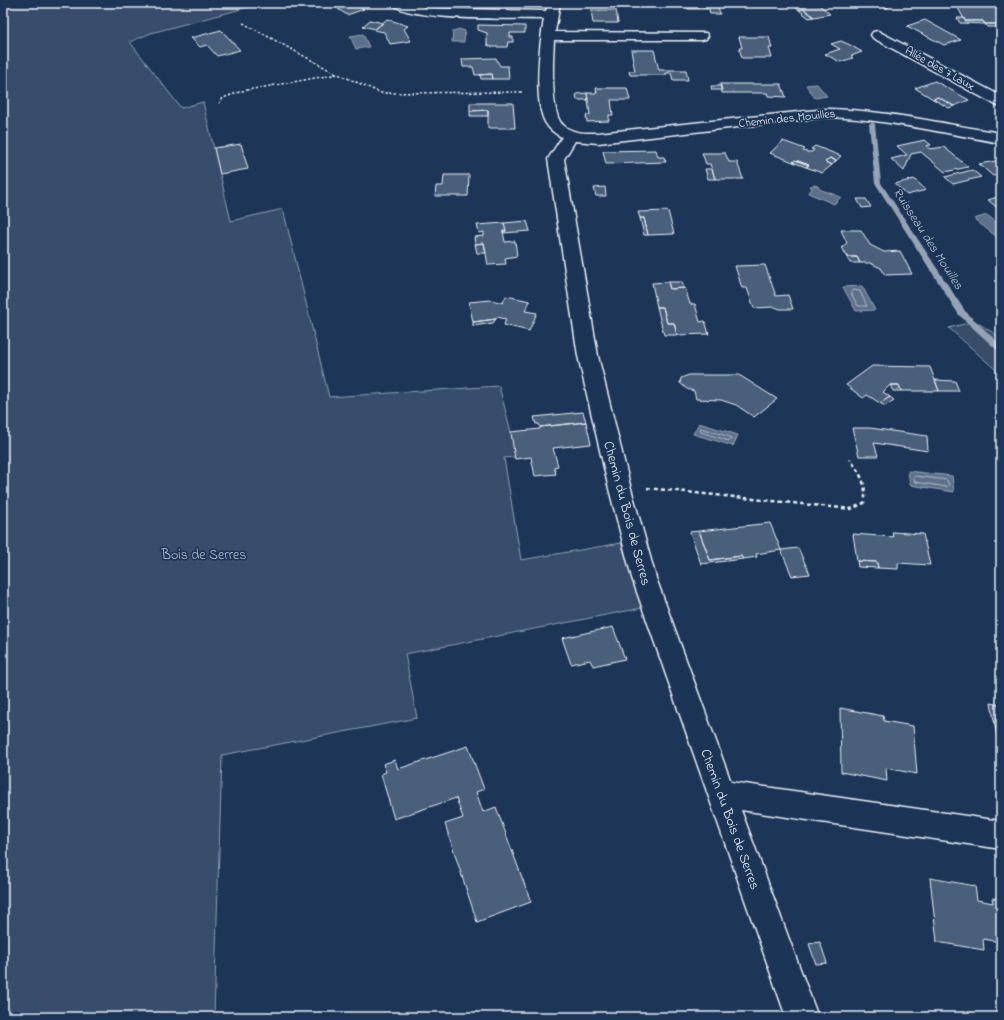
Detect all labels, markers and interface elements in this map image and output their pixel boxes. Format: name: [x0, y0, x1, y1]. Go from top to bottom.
street label: Allée des 7 Laux: [901, 42, 978, 96]
street label: Chemin des Mouilles: [738, 105, 836, 133]
water label: Ruisseau des Mouilles: [888, 184, 968, 294]
street label: Chemin du Bois de Serres: [597, 439, 656, 588]
park label: Bois de Serres: [161, 545, 246, 566]
street label: Chemin du Bois de Serres: [694, 746, 765, 893]

